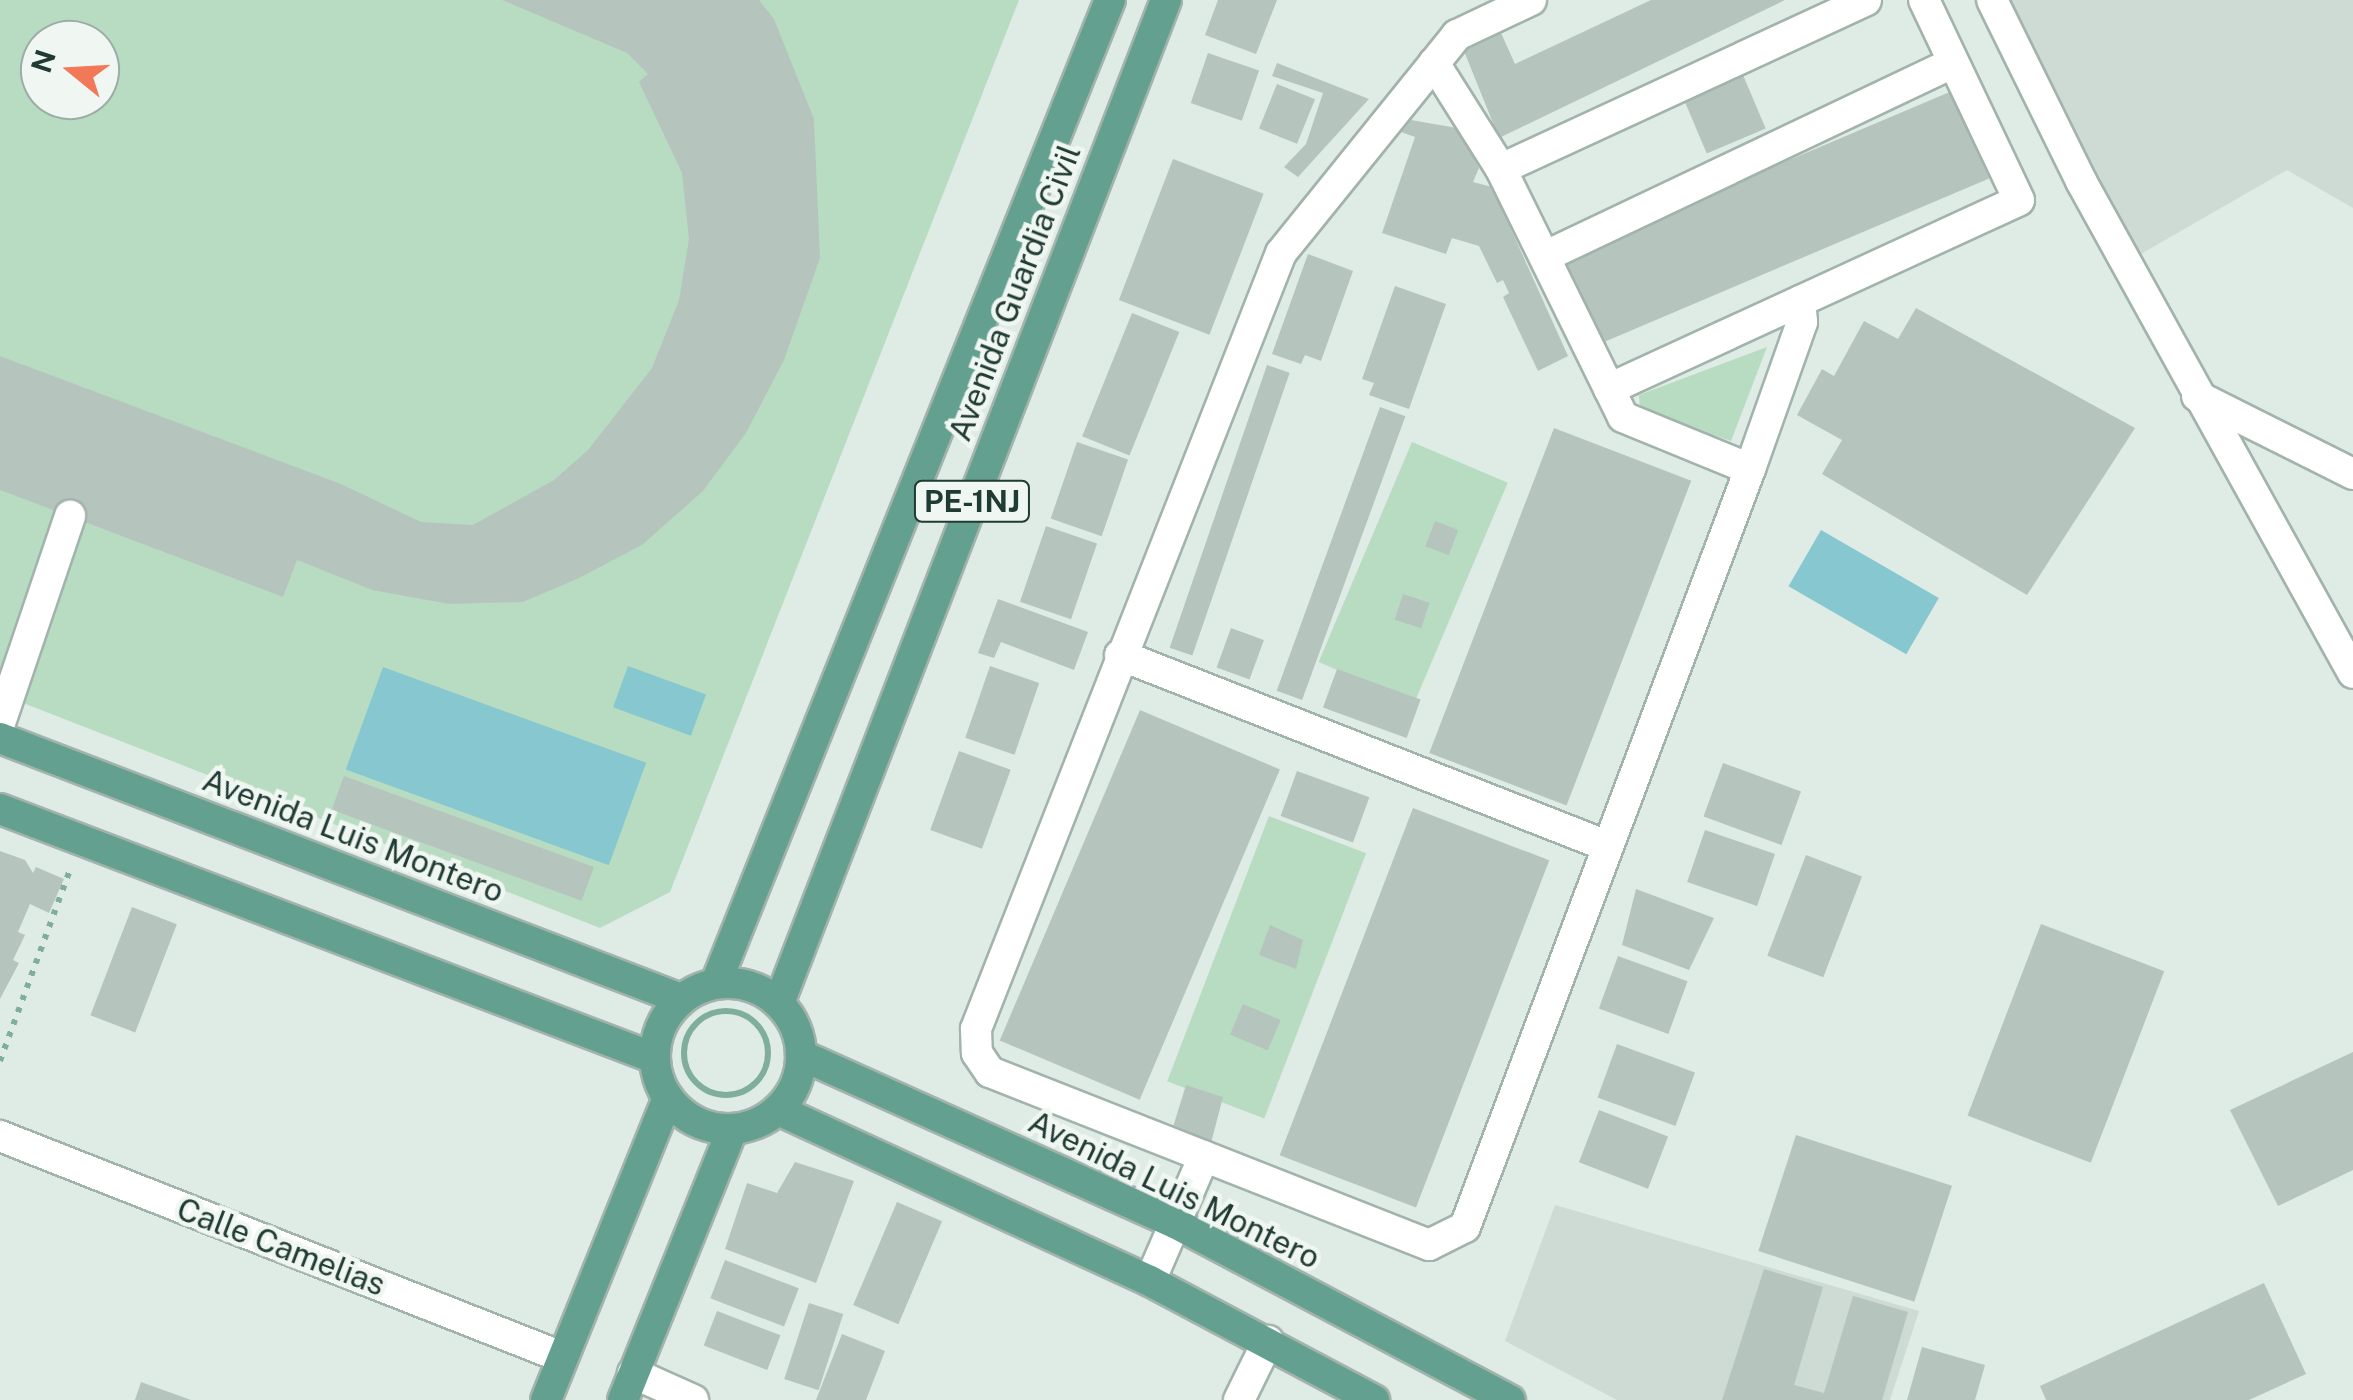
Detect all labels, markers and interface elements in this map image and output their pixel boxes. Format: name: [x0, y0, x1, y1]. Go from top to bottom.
north arrow: [20, 20, 120, 120]
text: N: [24, 46, 62, 77]
street label: Avenida Guardia Civil: [941, 139, 1089, 447]
road number: PE-1NJ: [912, 476, 1032, 526]
street label: Avenida Luis Montero: [197, 761, 509, 911]
street label: Avenida Luis Montero: [1022, 1103, 1326, 1277]
street label: Calle Camelias: [171, 1190, 391, 1304]

